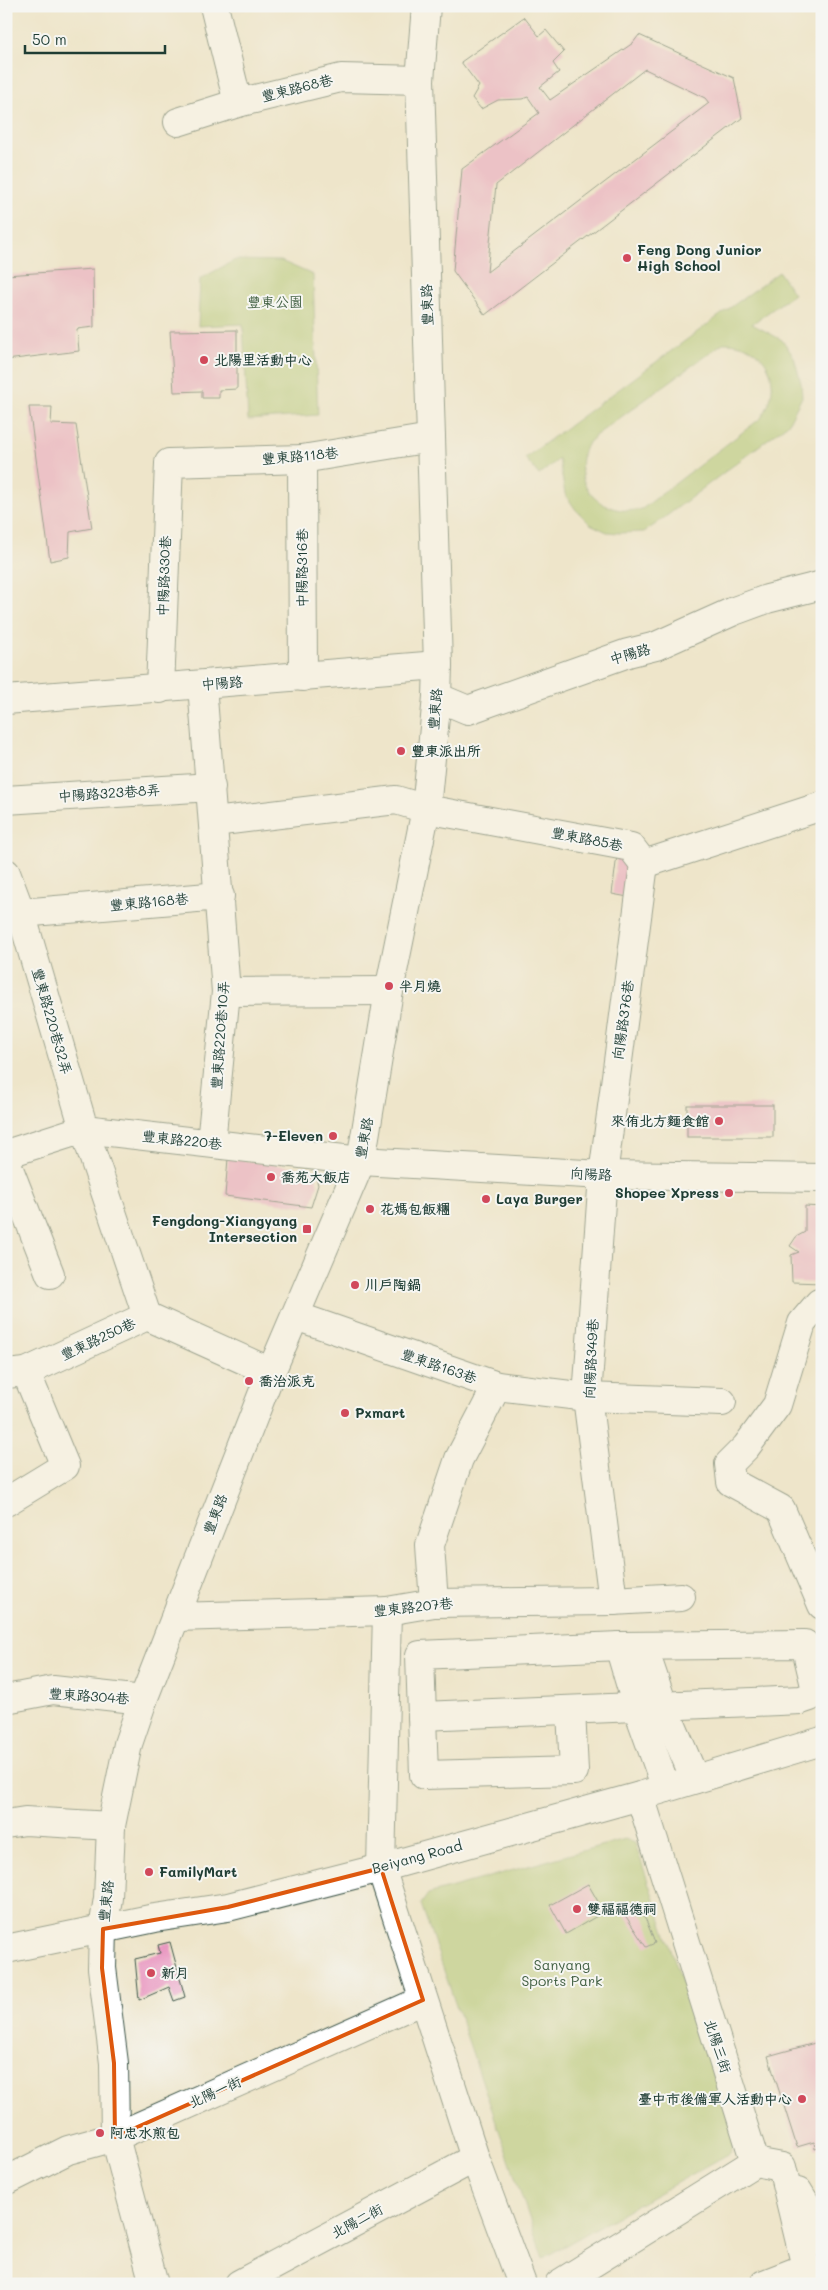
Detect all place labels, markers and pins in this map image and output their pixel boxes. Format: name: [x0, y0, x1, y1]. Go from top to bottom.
place label: Feng Dong Junior High School: [637, 240, 762, 275]
marker: Feng Dong Junior High School: [621, 252, 633, 264]
place label: 北陽里活動中心: [214, 350, 312, 369]
marker: 北陽里活動中心: [198, 354, 210, 366]
place label: 豐東派出所: [411, 741, 481, 760]
marker: 豐東派出所: [395, 745, 407, 757]
place label: 半月燒: [399, 976, 441, 995]
marker: 半月燒: [383, 980, 395, 992]
place label: 來侑北方麵食館: [611, 1111, 709, 1130]
marker: 來侑北方麵食館: [713, 1115, 725, 1127]
place label: 7-Eleven: [264, 1126, 323, 1145]
marker: 7-Eleven: [327, 1130, 339, 1142]
place label: 喬苑大飯店: [281, 1167, 351, 1186]
marker: 喬苑大飯店: [265, 1171, 277, 1183]
place label: Shopee Xpress: [615, 1183, 719, 1202]
marker: Shopee Xpress: [723, 1187, 735, 1199]
place label: Laya Burger: [496, 1189, 583, 1208]
marker: Laya Burger: [480, 1193, 492, 1205]
place label: 花媽包飯糰: [380, 1199, 450, 1218]
marker: 花媽包飯糰: [364, 1203, 376, 1215]
place label: Fengdong-Xiangyang Intersection: [152, 1211, 297, 1246]
marker: Fengdong-Xiangyang Intersection: [301, 1223, 313, 1235]
place label: 川戶陶鍋: [365, 1275, 421, 1294]
marker: 川戶陶鍋: [349, 1279, 361, 1291]
place label: 喬治派克: [259, 1371, 315, 1390]
marker: 喬治派克: [243, 1375, 255, 1387]
place label: Pxmart: [355, 1403, 405, 1422]
marker: Pxmart: [339, 1407, 351, 1419]
place label: FamilyMart: [159, 1862, 237, 1881]
marker: FamilyMart: [143, 1866, 155, 1878]
place label: 雙福福德祠: [587, 1899, 657, 1918]
marker: 雙福福德祠: [571, 1903, 583, 1915]
place label: 新月: [161, 1963, 189, 1982]
marker: 新月: [145, 1967, 157, 1979]
place label: 臺中市後備軍人活動中心: [638, 2089, 792, 2108]
marker: 臺中市後備軍人活動中心: [796, 2093, 808, 2105]
place label: 阿忠水煎包: [110, 2123, 180, 2142]
marker: 阿忠水煎包: [94, 2127, 106, 2139]

